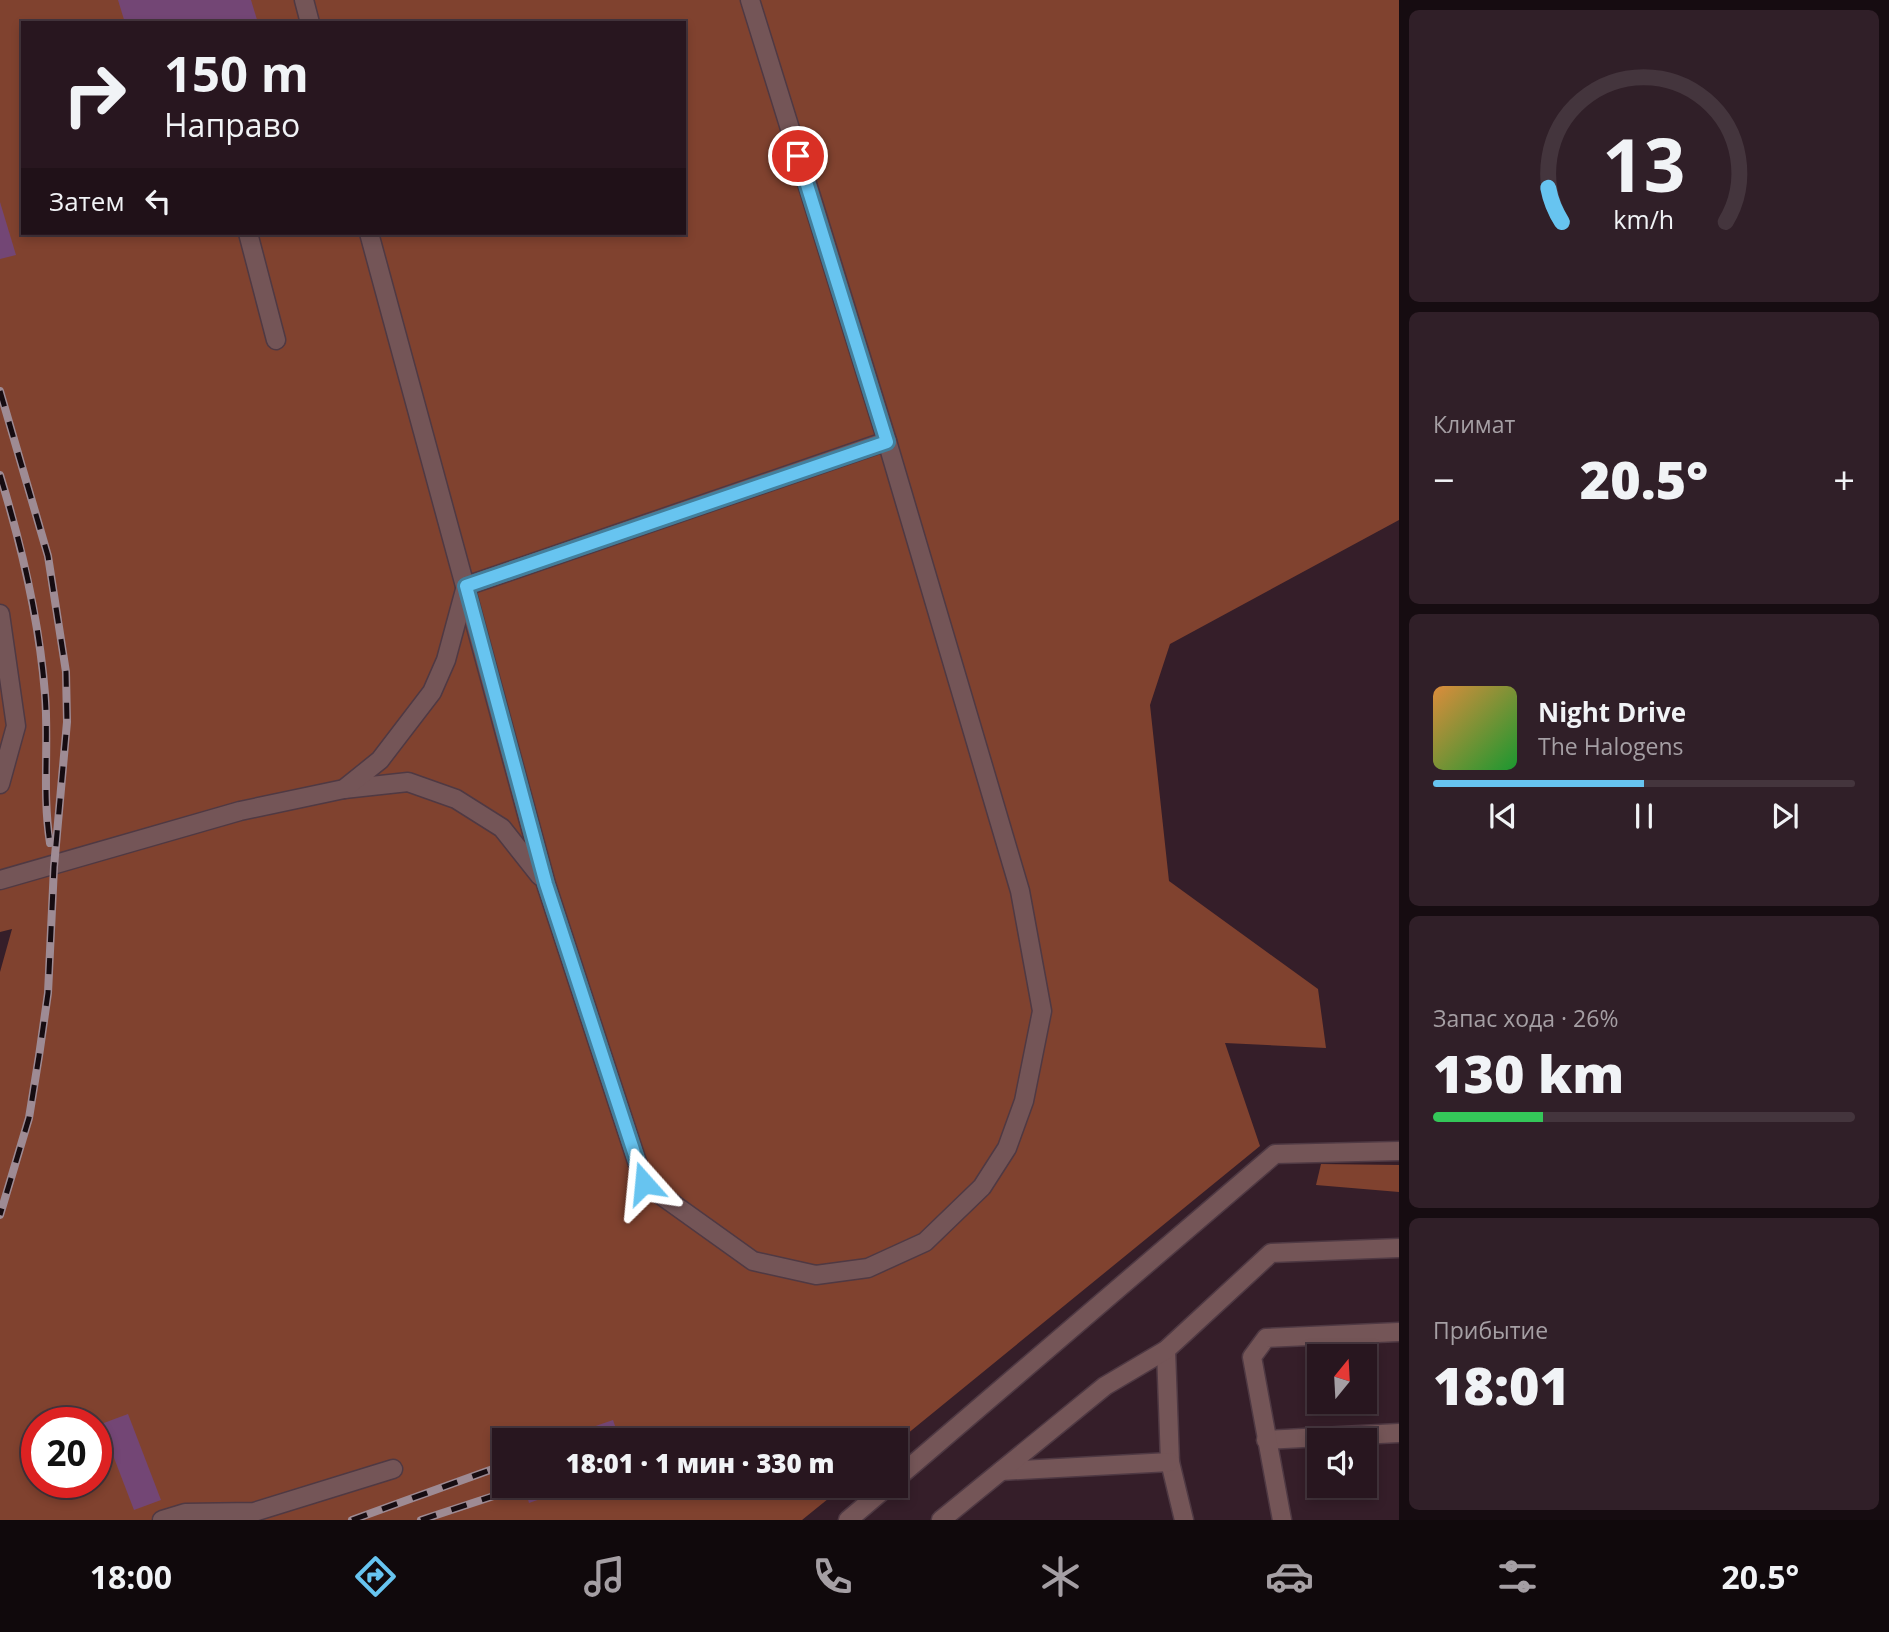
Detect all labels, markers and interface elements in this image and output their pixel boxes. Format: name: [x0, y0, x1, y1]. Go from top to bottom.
text: 150 m: [164, 40, 309, 106]
icon: right: [49, 49, 140, 140]
text: Направо: [164, 103, 300, 146]
text: 13: [1602, 114, 1686, 213]
pin: [768, 126, 828, 186]
icon: arrive: [779, 137, 817, 175]
icon: left: [139, 182, 177, 220]
text: Затем: [49, 183, 125, 219]
text: km/h: [1614, 202, 1674, 236]
text: Климат: [1433, 408, 1515, 440]
text: 20.5°: [1580, 443, 1708, 514]
text: −: [1433, 453, 1455, 505]
text: +: [1833, 453, 1855, 505]
text: Night Drive: [1538, 694, 1686, 730]
text: The Halogens: [1538, 730, 1684, 762]
icon: previous: [1484, 797, 1522, 835]
icon: pause: [1625, 797, 1663, 835]
icon: next: [1766, 797, 1804, 835]
text: Запас хода · 26%: [1433, 1002, 1618, 1034]
text: 130 km: [1433, 1037, 1624, 1108]
position arrow: [607, 1146, 681, 1220]
text: Прибытие: [1433, 1314, 1548, 1346]
north arrow: [1307, 1344, 1377, 1414]
map controls: [1307, 1344, 1377, 1498]
text: 18:01: [1433, 1349, 1570, 1420]
speed limit sign: 20: [21, 1407, 112, 1498]
button: sound: [1307, 1428, 1377, 1498]
text: 18:01 · 1 мин · 330 m: [565, 1445, 835, 1481]
icon: directions: [351, 1552, 400, 1601]
icon: music: [580, 1552, 629, 1601]
icon: phone: [808, 1552, 857, 1601]
icon: climate: [1036, 1552, 1085, 1601]
icon: car: [1265, 1552, 1314, 1601]
icon: filters: [1493, 1552, 1542, 1601]
text: 18:00: [90, 1555, 172, 1598]
text: 20.5°: [1722, 1555, 1799, 1598]

